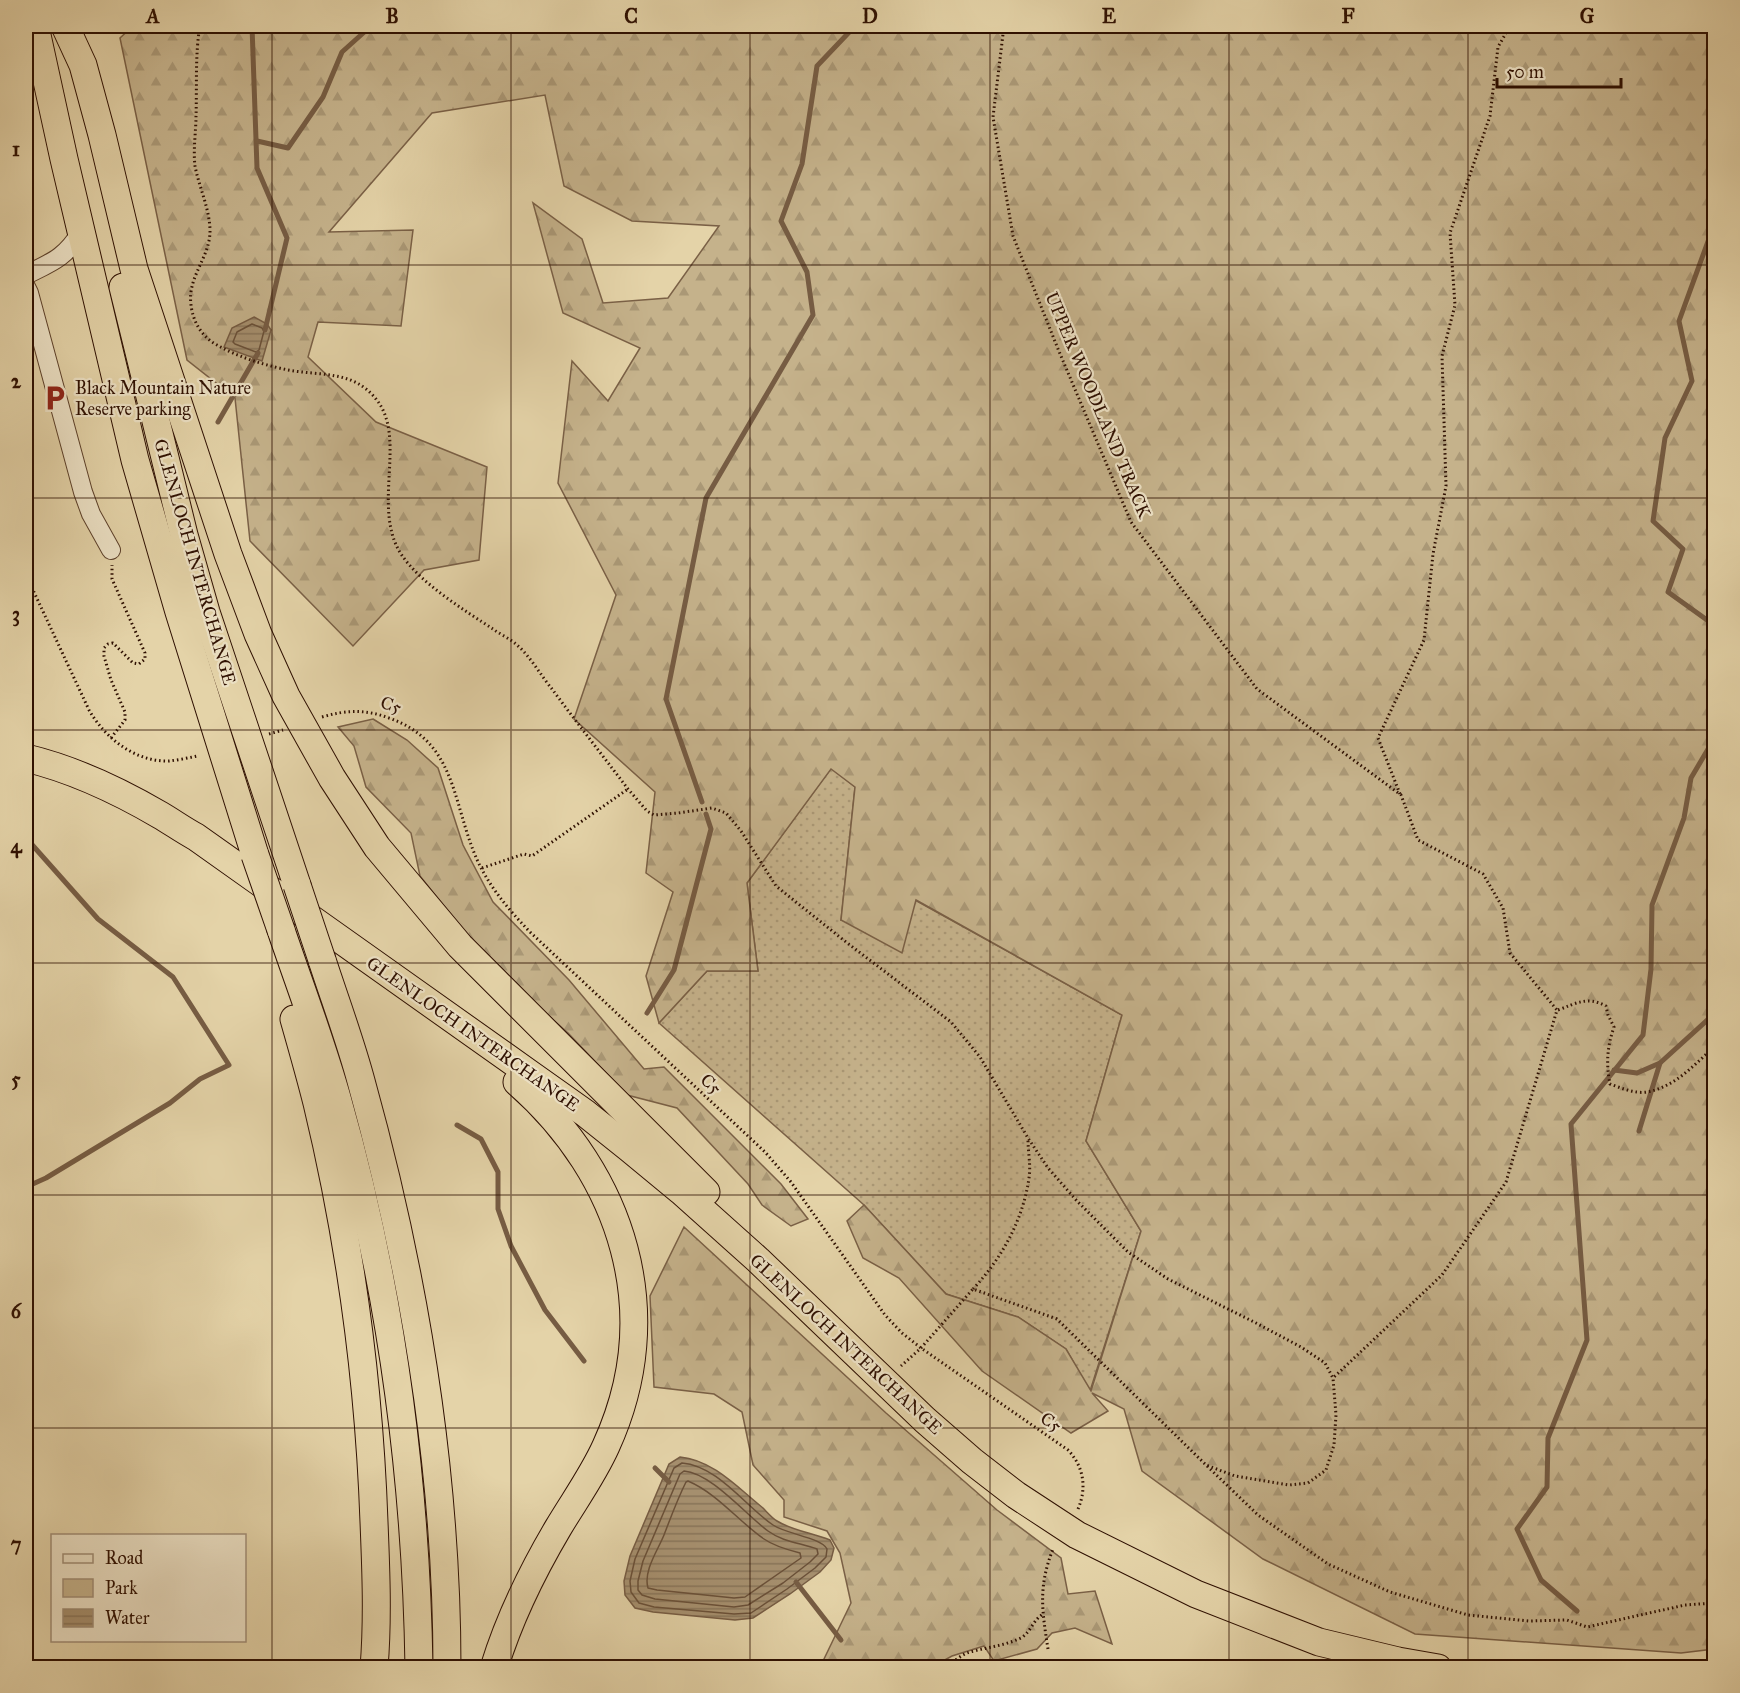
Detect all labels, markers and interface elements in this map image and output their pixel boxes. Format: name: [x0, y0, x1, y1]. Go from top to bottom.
text: A: [144, 4, 160, 28]
text: B: [385, 4, 399, 28]
text: C: [624, 4, 638, 28]
text: D: [862, 4, 878, 28]
text: E: [1102, 4, 1117, 28]
text: F: [1341, 4, 1355, 28]
text: G: [1580, 4, 1595, 28]
scale bar: [1497, 51, 1622, 89]
text: 50 m: [1506, 61, 1544, 83]
text: 1: [12, 137, 20, 161]
street label: UPPER WOODLAND TRACK: [1040, 289, 1156, 522]
text: 2: [11, 369, 22, 393]
place label: Black Mountain Nature Reserve parking: [75, 377, 251, 421]
parking icon: Black Mountain Nature Reserve parking: [40, 383, 70, 413]
street label: GLENLOCH INTERCHANGE: [149, 436, 241, 688]
text: 3: [12, 602, 20, 627]
street label: C5: [378, 691, 405, 719]
text: 4: [10, 834, 22, 859]
street label: GLENLOCH INTERCHANGE: [362, 952, 584, 1116]
text: 5: [11, 1067, 21, 1091]
street label: C5: [696, 1069, 727, 1100]
street label: GLENLOCH INTERCHANGE: [745, 1249, 947, 1439]
text: 6: [11, 1299, 23, 1323]
street label: C5: [1036, 1407, 1066, 1437]
text: 7: [11, 1532, 22, 1556]
legend: [51, 1534, 246, 1642]
text: Road: [105, 1547, 143, 1569]
text: Park: [105, 1577, 138, 1599]
text: Water: [105, 1607, 150, 1629]

